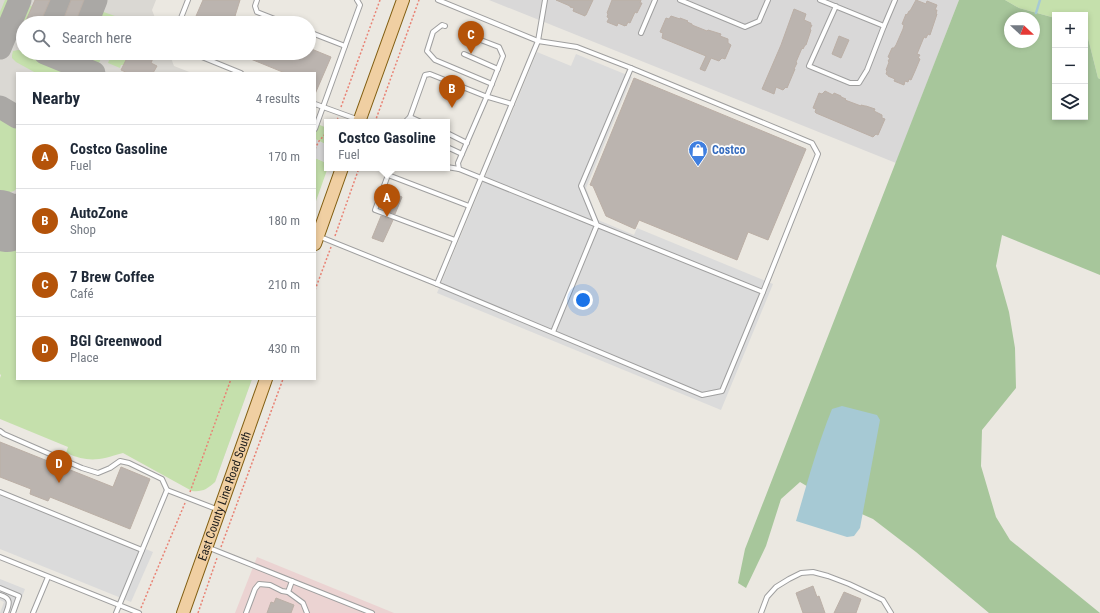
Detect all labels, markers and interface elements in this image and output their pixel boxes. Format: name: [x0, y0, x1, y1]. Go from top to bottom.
north arrow: [1004, 12, 1040, 48]
map controls: [1052, 12, 1088, 120]
button: +: [1052, 12, 1088, 48]
search box: [16, 16, 316, 60]
pin: C: [458, 21, 484, 54]
icon: search: [30, 27, 52, 49]
text: Search here: [62, 29, 132, 47]
button: −: [1052, 48, 1088, 84]
pin: B: [439, 75, 465, 108]
button: layers: [1052, 84, 1088, 120]
text: Nearby: [32, 88, 80, 108]
text: 4 results: [256, 91, 300, 106]
popup: [324, 119, 450, 171]
text: Costco Gasoline: [338, 129, 436, 147]
shop icon: Costco: [687, 139, 709, 167]
text: Costco Gasoline: [70, 140, 168, 158]
place label: Costco: [712, 143, 745, 157]
text: Fuel: [338, 147, 360, 162]
text: A: [41, 149, 49, 164]
text: 170 m: [268, 149, 300, 164]
text: Fuel: [70, 158, 91, 173]
pin: A: [374, 184, 400, 217]
text: AutoZone: [70, 204, 128, 222]
text: B: [41, 213, 49, 228]
text: 180 m: [268, 213, 300, 228]
text: Shop: [70, 222, 96, 237]
text: 7 Brew Coffee: [70, 268, 154, 286]
text: C: [41, 277, 49, 292]
text: 210 m: [268, 277, 300, 292]
text: Café: [70, 286, 94, 301]
your location: [573, 290, 593, 310]
text: BGI Greenwood: [70, 332, 162, 350]
text: D: [41, 341, 49, 356]
text: 430 m: [268, 341, 300, 356]
text: Place: [70, 350, 99, 365]
street label: East County Line Road South: [195, 429, 254, 563]
pin: D: [46, 450, 72, 483]

